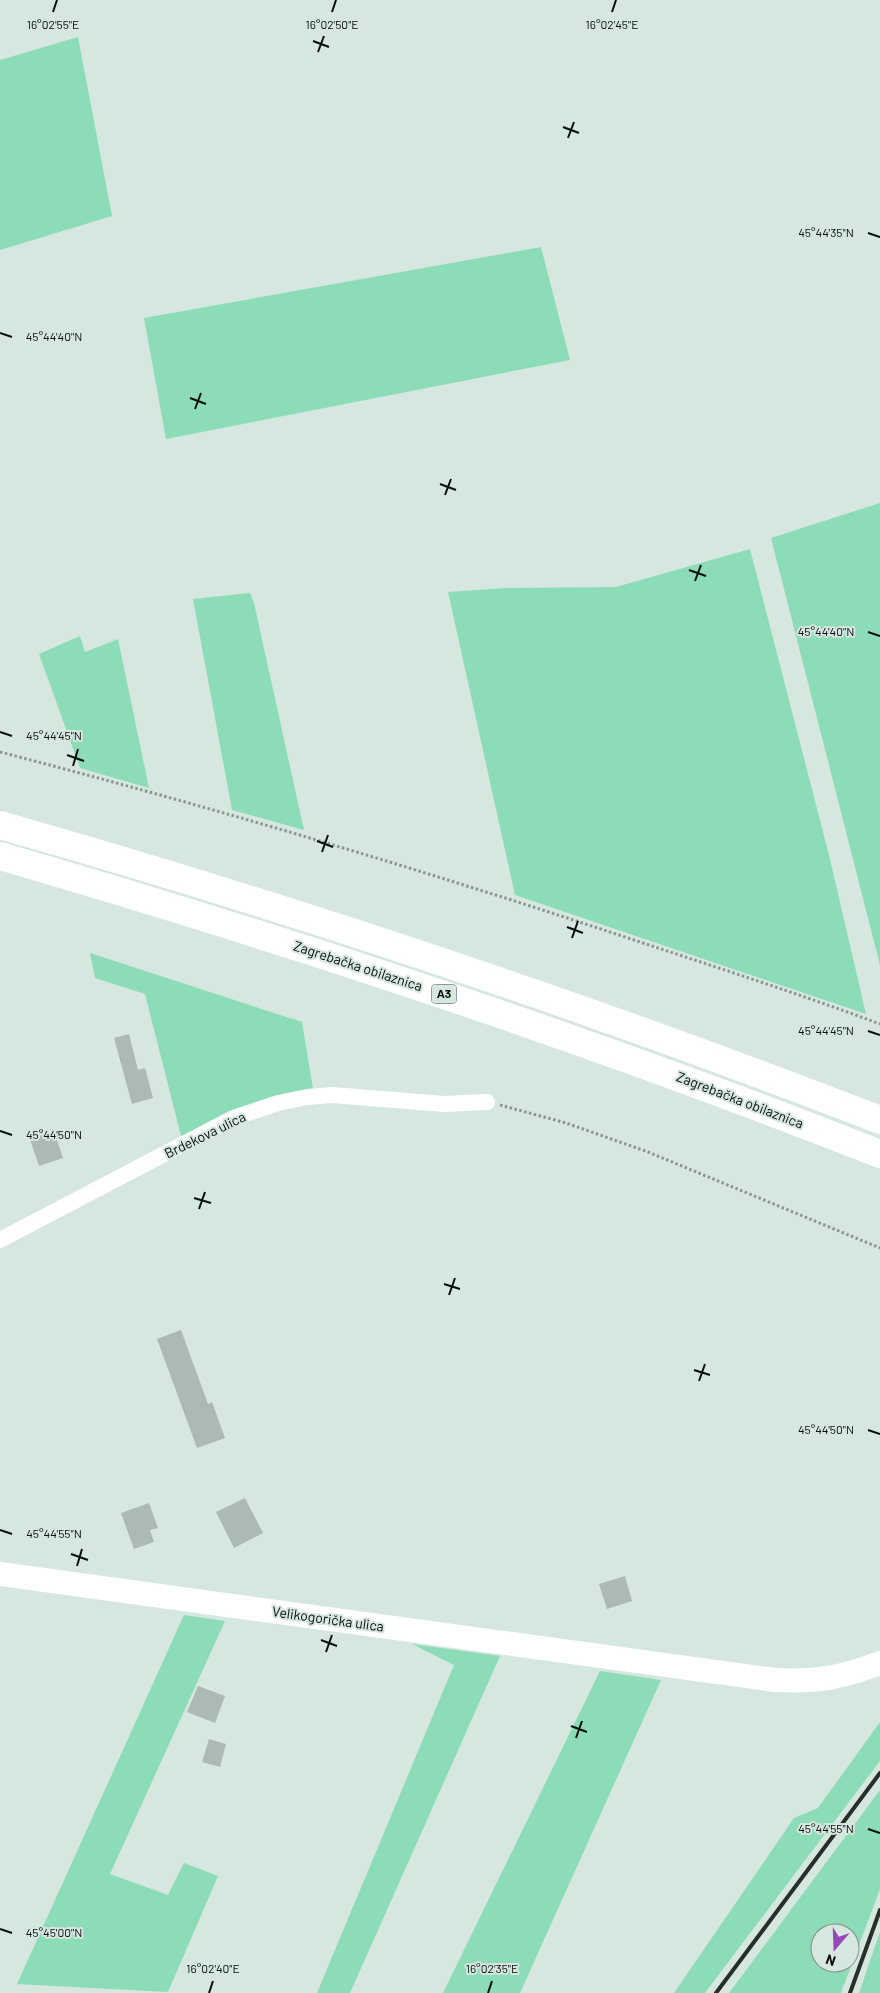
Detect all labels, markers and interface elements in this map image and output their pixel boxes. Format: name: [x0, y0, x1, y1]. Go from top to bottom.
text: 16°02'55"E: [27, 17, 79, 31]
text: 16°02'50"E: [305, 17, 359, 31]
text: 16°02'45"E: [586, 17, 638, 31]
text: 45°44'35"N: [798, 225, 854, 239]
text: 45°44'40"N: [26, 329, 82, 343]
text: 45°44'40"N: [798, 624, 854, 638]
text: 45°44'45"N: [26, 728, 82, 742]
street label: Zagrebačka obilaznica: [291, 937, 425, 994]
road number: A3: [432, 984, 456, 1004]
text: 45°44'45"N: [798, 1023, 854, 1037]
street label: Zagrebačka obilaznica: [674, 1067, 806, 1132]
street label: Brdekova ulica: [161, 1108, 248, 1162]
text: 45°44'50"N: [26, 1127, 82, 1141]
text: 45°44'50"N: [798, 1422, 854, 1436]
text: 45°44'55"N: [26, 1526, 82, 1540]
street label: Velikogorička ulica: [271, 1602, 385, 1635]
text: 45°44'55"N: [798, 1821, 854, 1835]
north arrow: [810, 1923, 860, 1973]
text: 45°45'00"N: [26, 1925, 82, 1939]
text: N: [823, 1951, 838, 1970]
text: 16°02'40"E: [186, 1961, 240, 1975]
text: 16°02'35"E: [466, 1961, 518, 1975]

